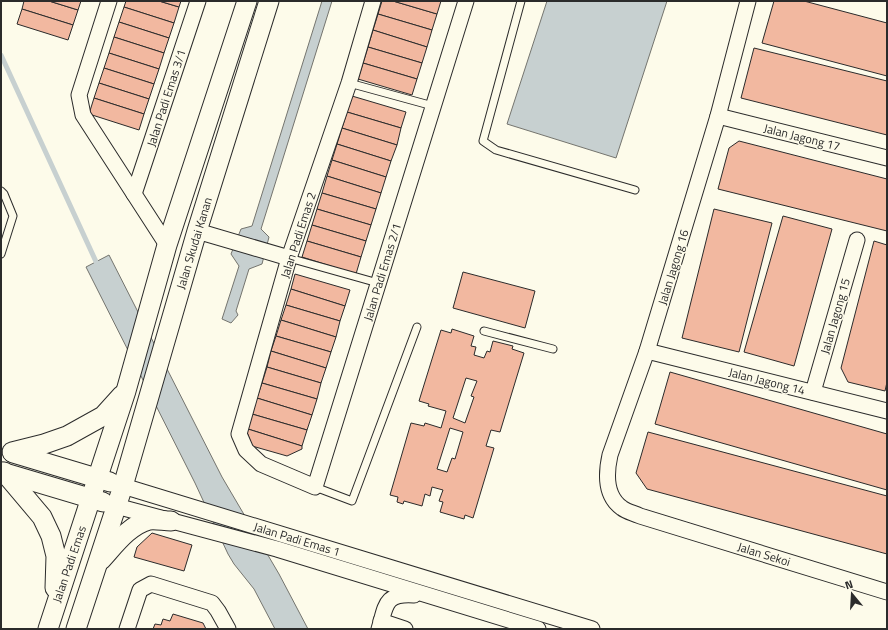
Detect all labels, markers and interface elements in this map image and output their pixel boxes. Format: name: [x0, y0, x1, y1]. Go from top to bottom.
street label: Jalan Padi Emas 3/1: [141, 47, 191, 149]
street label: Jalan Jagong 17: [762, 118, 842, 156]
street label: Jalan Padi Emas 2: [275, 189, 321, 281]
street label: Jalan Skudai Kanan: [171, 195, 217, 291]
street label: Jalan Padi Emas 2/1: [358, 221, 406, 323]
street label: Jalan Jagong 16: [653, 227, 694, 307]
street label: Jalan Jagong 15: [815, 276, 855, 356]
street label: Jalan Jagong 14: [727, 362, 807, 400]
street label: Jalan Padi Emas 1: [251, 517, 343, 561]
street label: Jalan Padi Emas: [47, 523, 91, 605]
street label: Jalan Sekoi: [735, 537, 793, 571]
north arrow: [832, 574, 872, 614]
text: N: [843, 576, 855, 593]

